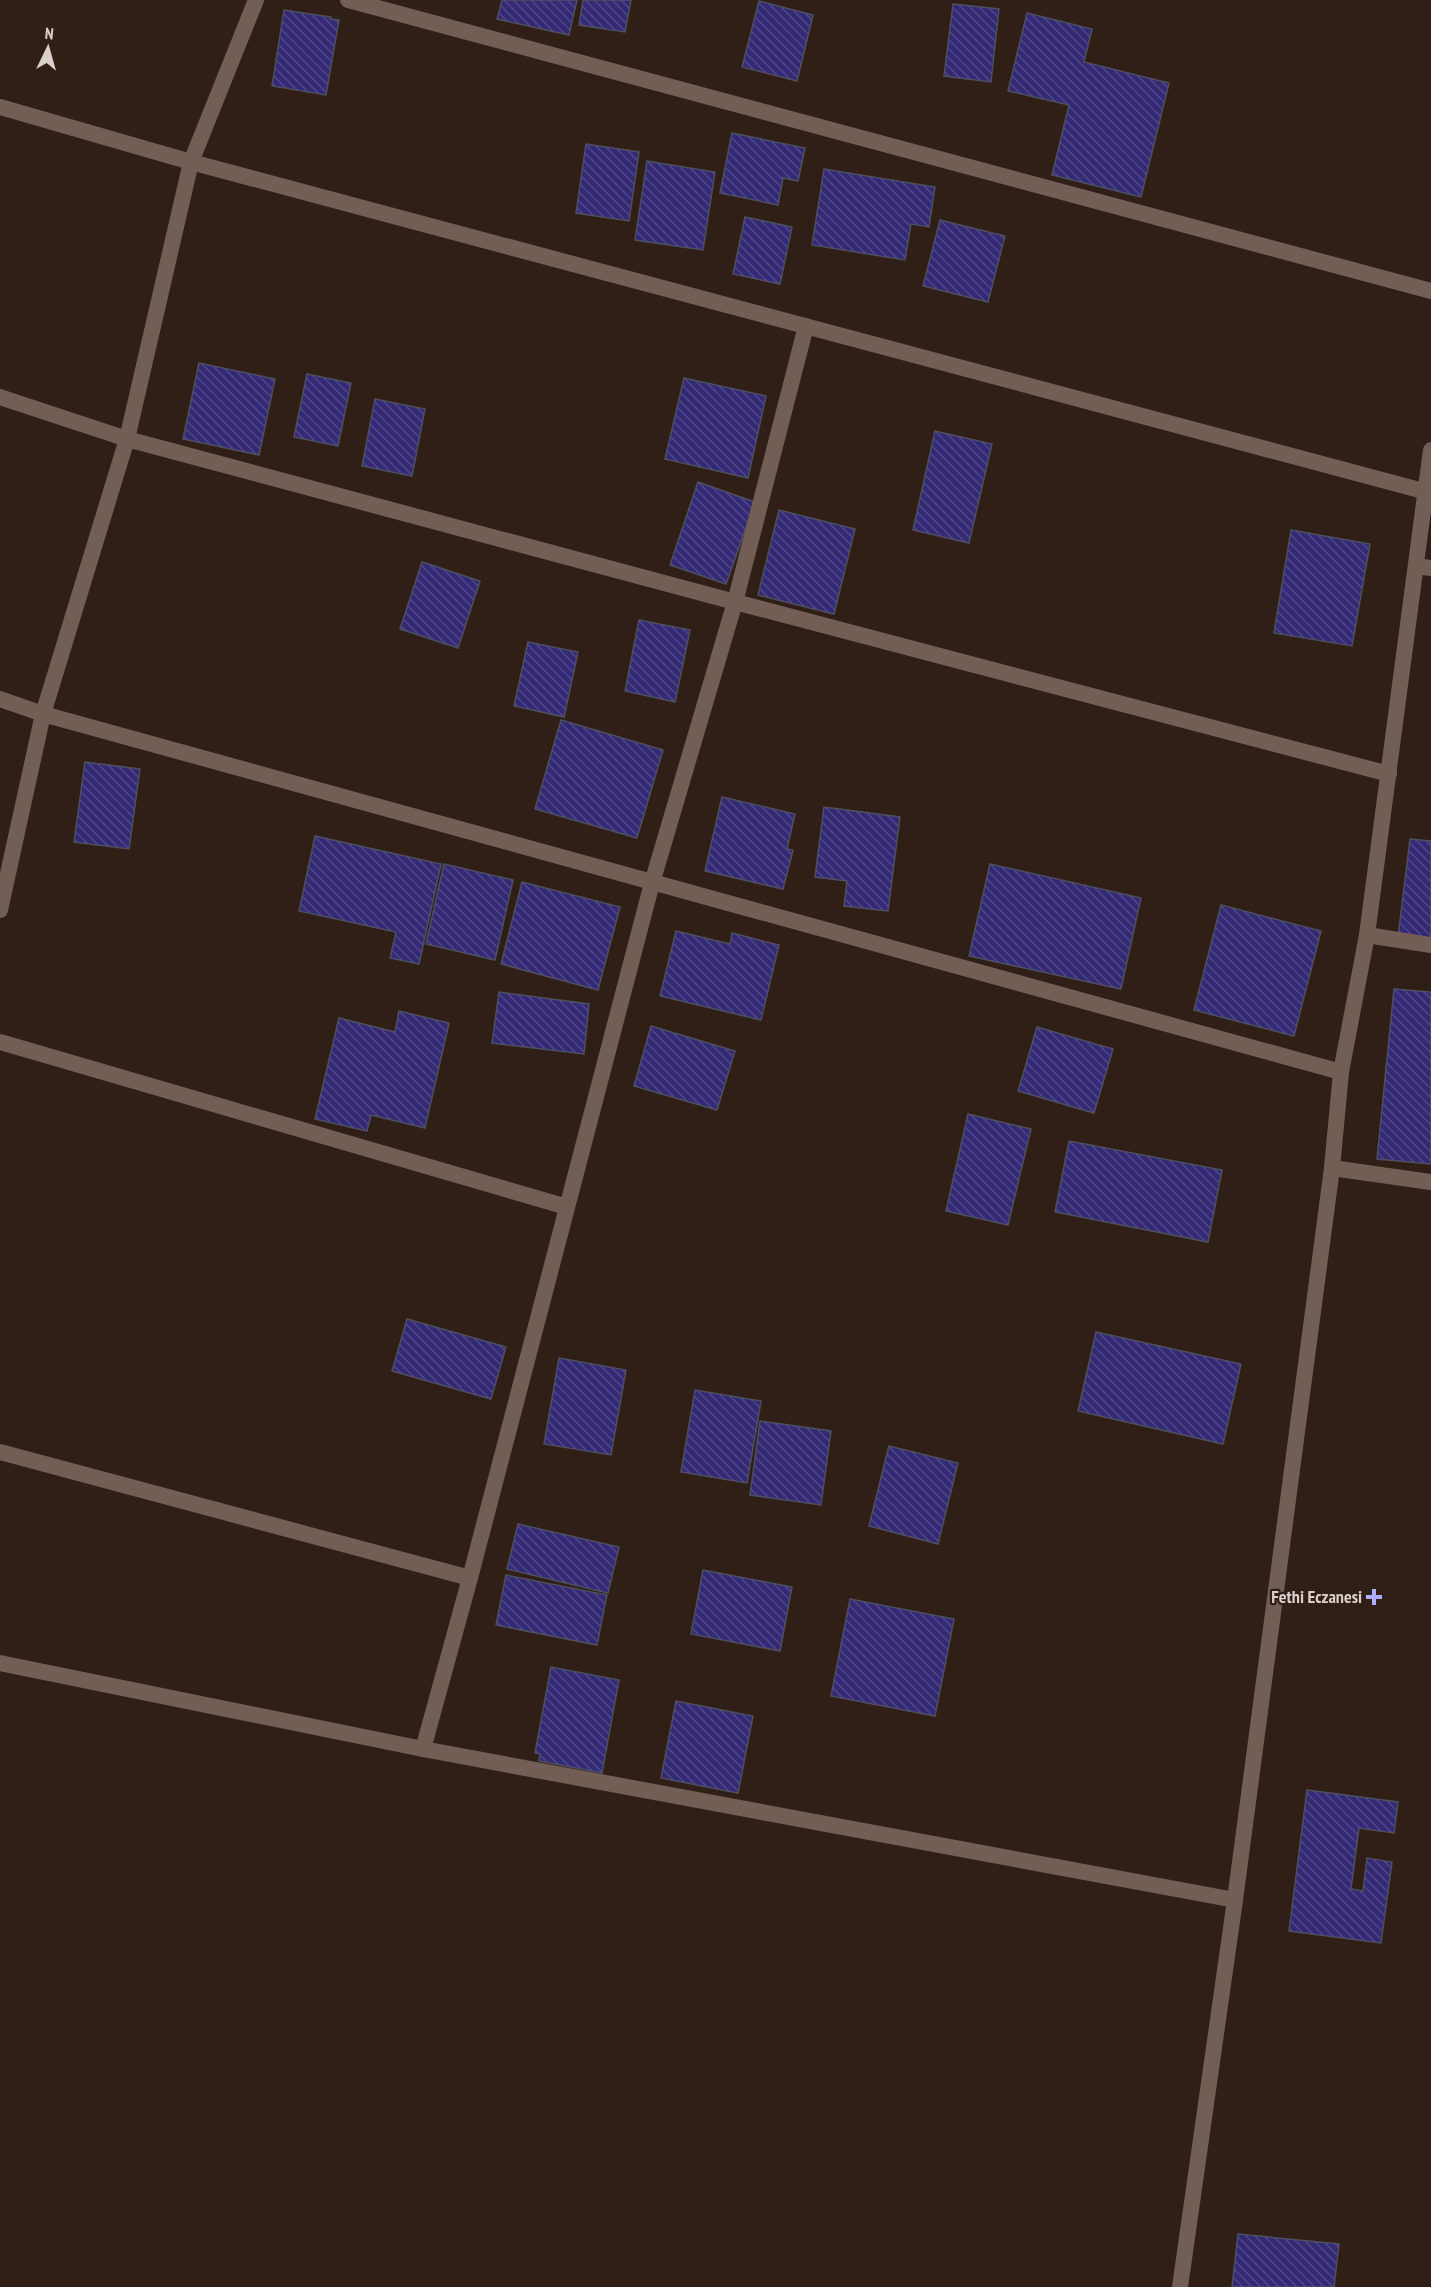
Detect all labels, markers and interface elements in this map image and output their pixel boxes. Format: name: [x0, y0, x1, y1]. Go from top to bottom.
north arrow: [18, 18, 78, 78]
text: N: [44, 23, 54, 43]
place label: Fethi Eczanesi: [1271, 1585, 1362, 1608]
marker: Fethi Eczanesi: [1367, 1590, 1381, 1604]

